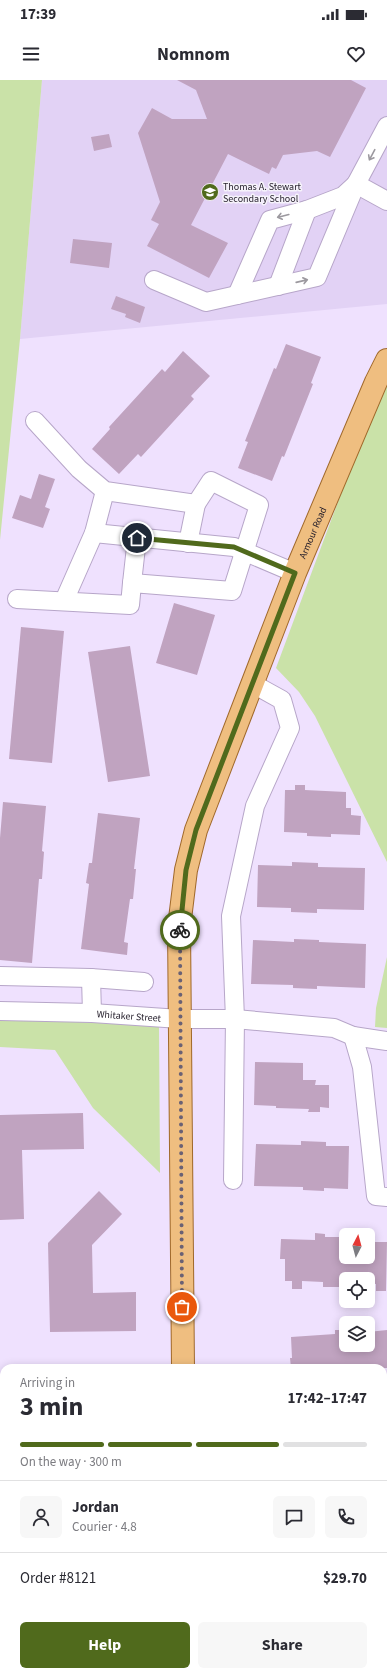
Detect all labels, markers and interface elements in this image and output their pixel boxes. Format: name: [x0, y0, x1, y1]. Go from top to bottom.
text: 17:39: [20, 4, 56, 25]
text: Nomnom: [157, 42, 230, 67]
icon: menu: [20, 43, 42, 65]
icon: heart: [345, 43, 367, 65]
one-way arrow: [367, 149, 375, 161]
place label: Thomas A. Stewart Secondary School: [223, 180, 302, 206]
school or university icon: Thomas A. Stewart Secondary School: [200, 182, 220, 202]
one-way arrow: [277, 213, 290, 221]
one-way arrow: [295, 276, 308, 284]
street label: Armour Road: [296, 505, 330, 561]
pin: [120, 521, 154, 555]
icon: home: [126, 527, 148, 549]
courier: [160, 910, 200, 950]
icon: bike: [169, 919, 191, 941]
street label: Whitaker Street: [96, 1007, 162, 1026]
north arrow: [339, 1228, 375, 1264]
map controls: [339, 1228, 375, 1352]
button: locate: [339, 1272, 375, 1308]
pin: [165, 1290, 199, 1324]
icon: bag: [171, 1296, 193, 1318]
button: layers: [339, 1316, 375, 1352]
text: Arriving in: [20, 1374, 75, 1392]
text: 3 min: [20, 1388, 83, 1425]
text: 17:42–17:47: [287, 1388, 367, 1409]
text: On the way · 300 m: [20, 1453, 122, 1471]
button: person: [20, 1496, 62, 1538]
button: chat: [273, 1496, 315, 1538]
button: phone: [325, 1496, 367, 1538]
text: Jordan: [72, 1497, 119, 1518]
text: Courier · 4.8: [72, 1518, 137, 1536]
text: Order #8121: [20, 1568, 96, 1589]
text: $29.70: [323, 1568, 367, 1589]
button: Help: [20, 1622, 190, 1668]
button: Share: [198, 1622, 367, 1668]

